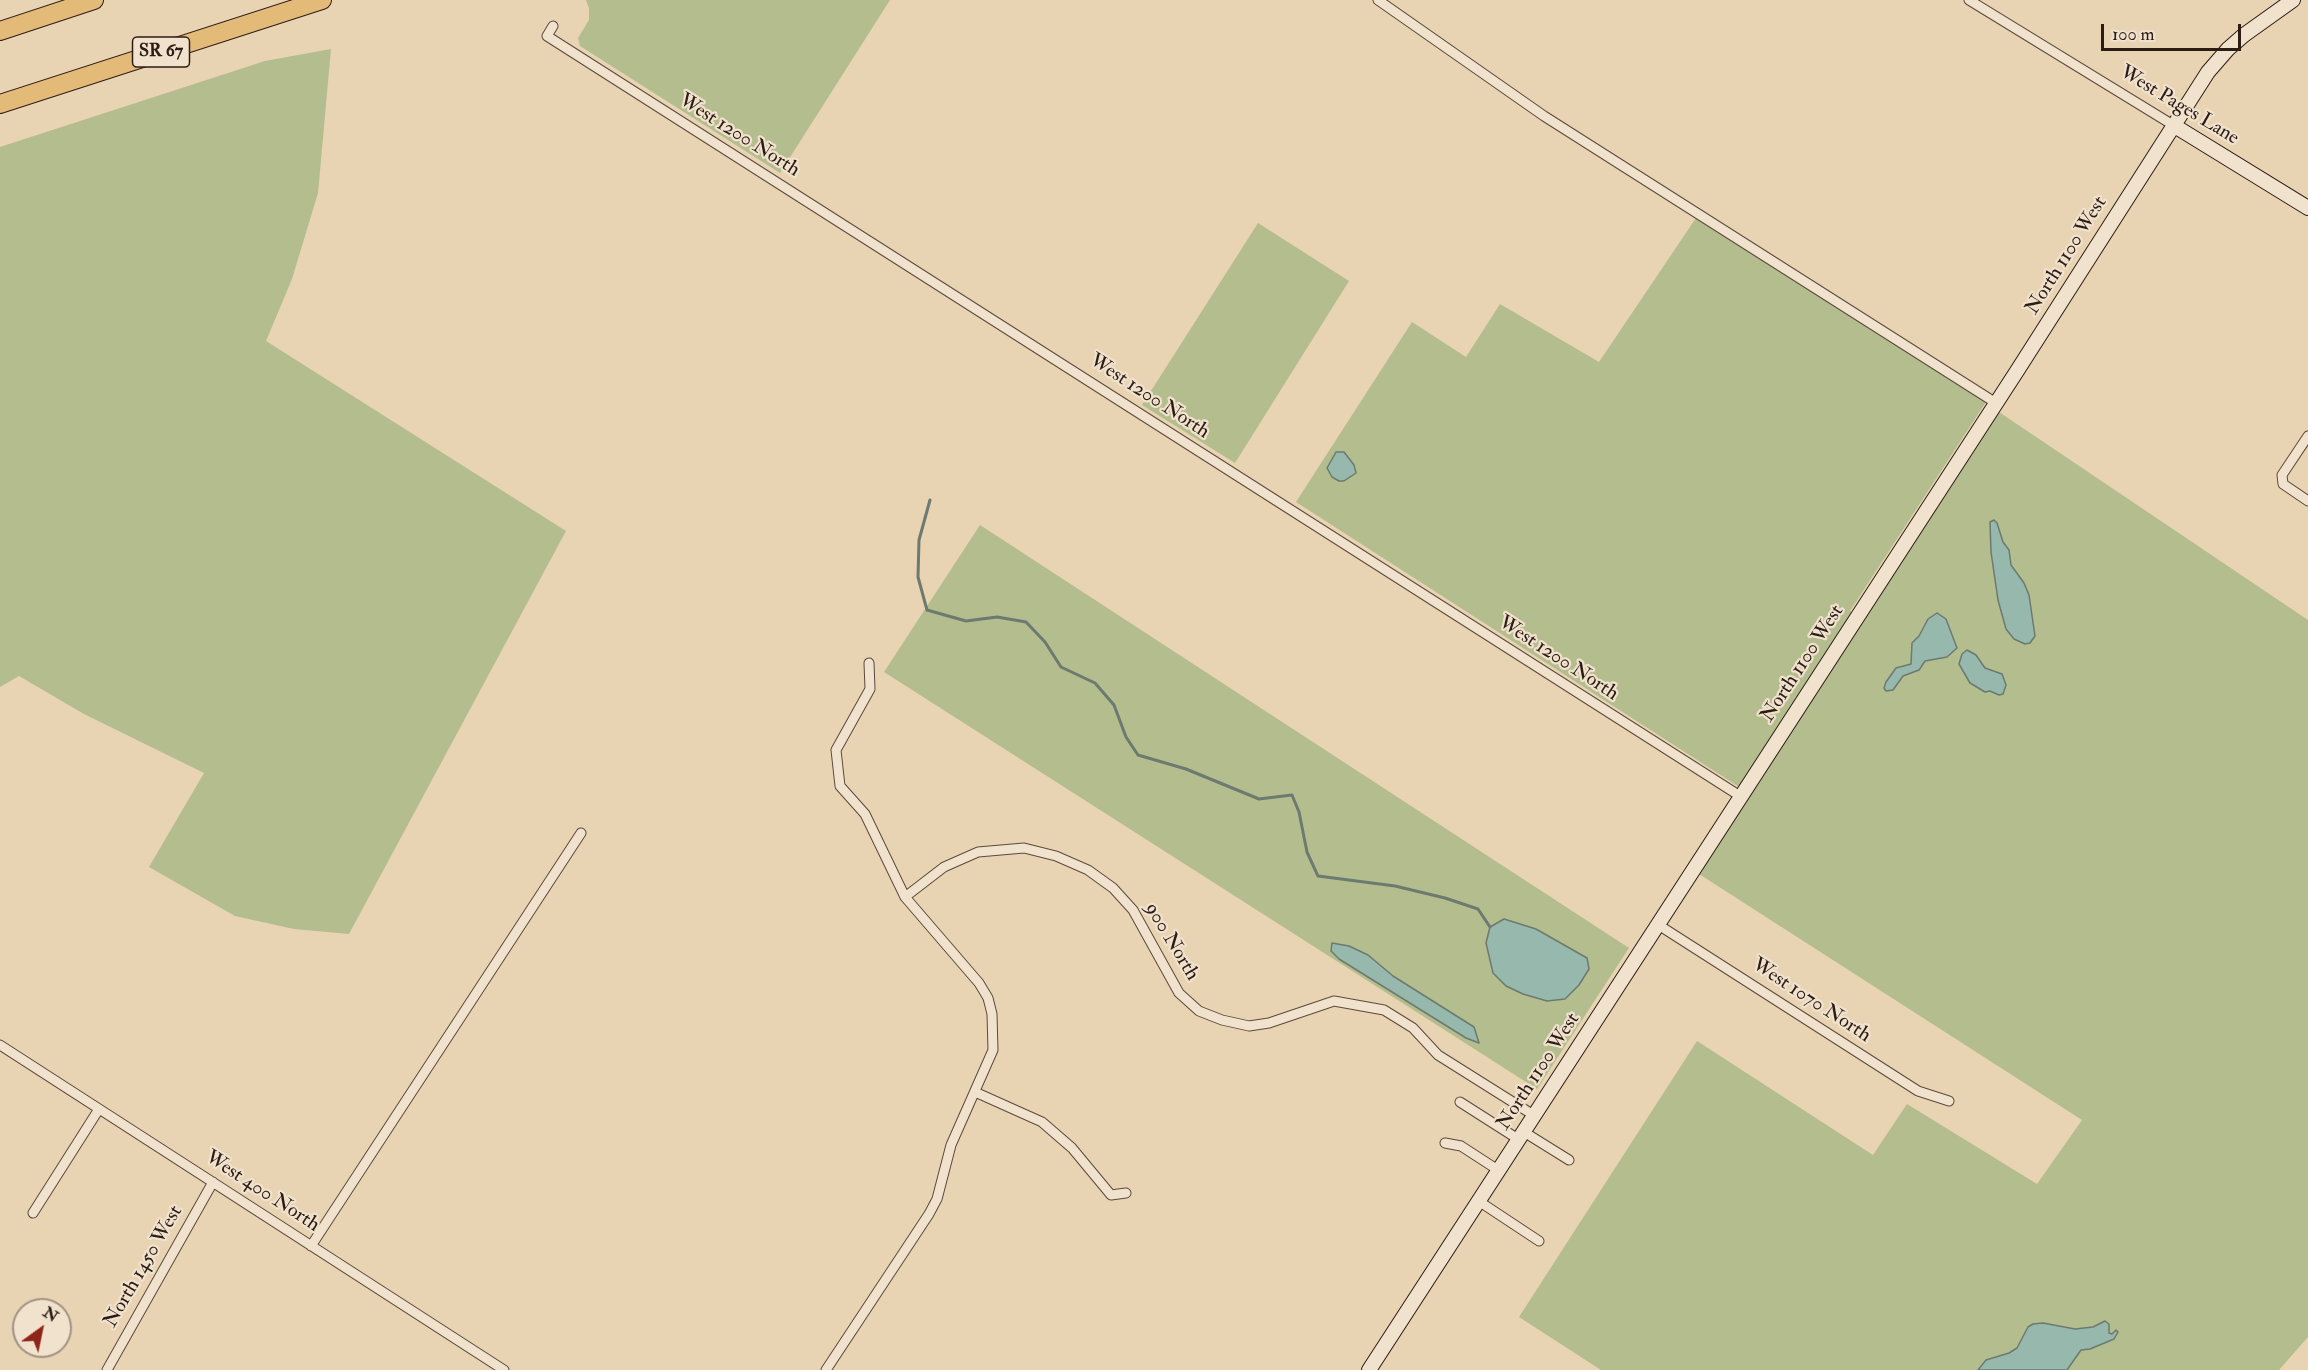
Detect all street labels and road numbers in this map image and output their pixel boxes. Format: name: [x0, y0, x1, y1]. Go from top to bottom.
road number: SR 67: [132, 37, 190, 67]
street label: West Pages Lane: [2115, 61, 2243, 151]
street label: West 1200 North: [674, 89, 804, 183]
street label: North 1100 West: [2021, 192, 2113, 320]
street label: West 1200 North: [1085, 349, 1213, 445]
street label: North 1100 West: [1756, 601, 1850, 727]
street label: West 1200 North: [1494, 611, 1622, 707]
street label: 900 North: [1138, 899, 1204, 985]
street label: West 1070 North: [1747, 954, 1875, 1048]
street label: North 1100 West: [1492, 1009, 1586, 1135]
street label: West 400 North: [200, 1146, 324, 1238]
street label: North 1450 West: [99, 1202, 189, 1332]

